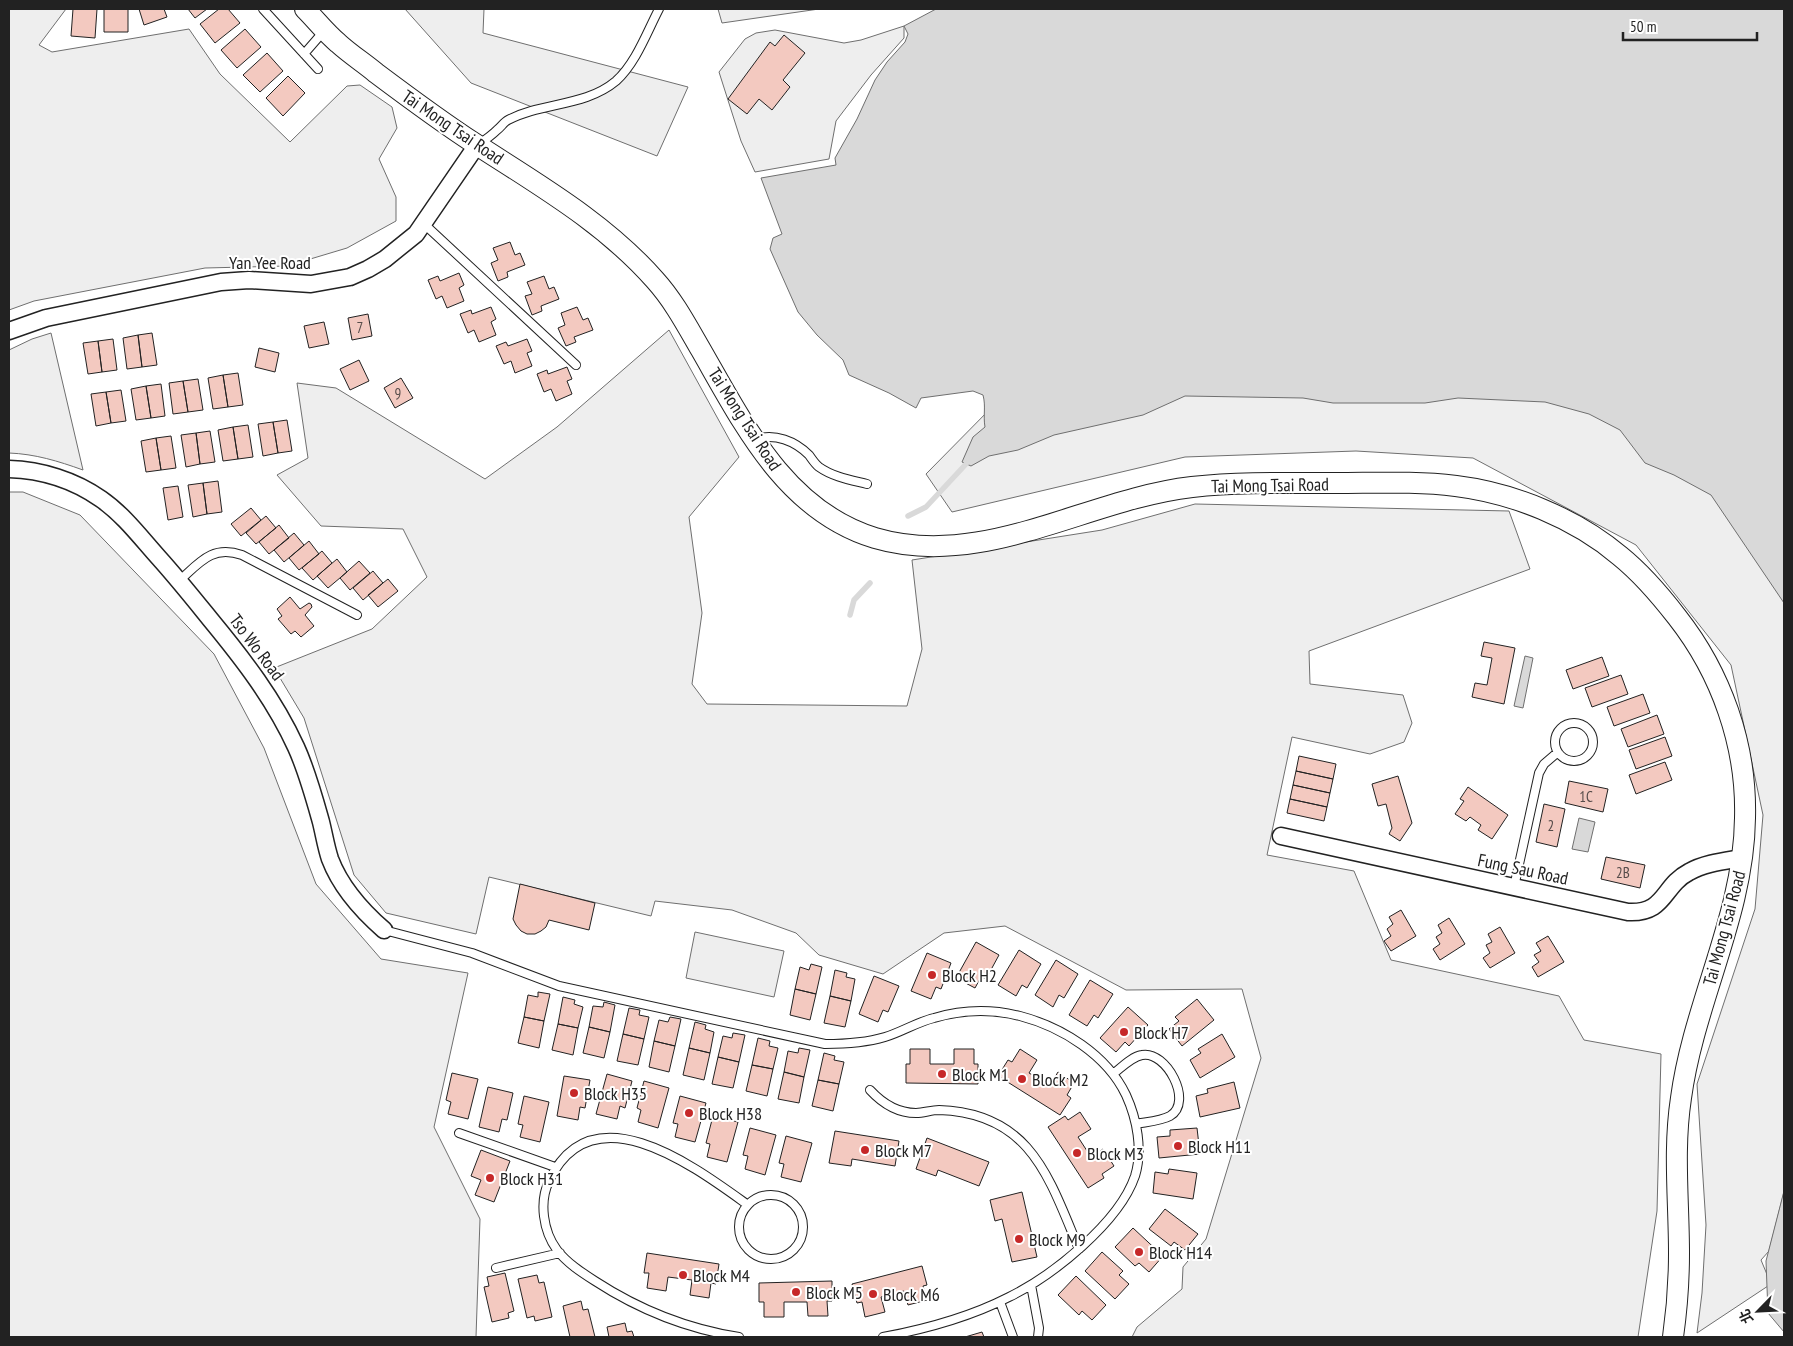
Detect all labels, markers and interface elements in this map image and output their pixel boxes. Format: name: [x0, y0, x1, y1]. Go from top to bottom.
scale bar: [1623, 10, 1757, 42]
text: 50 m: [1630, 17, 1656, 36]
street label: Tai Mong Tsai Road: [398, 84, 508, 170]
street label: Yan Yee Road: [229, 251, 311, 274]
house number: 7: [357, 318, 363, 337]
street label: Tai Mong Tsai Road: [703, 363, 787, 475]
house number: 9: [395, 384, 401, 403]
street label: Tai Mong Tsai Road: [1211, 472, 1329, 498]
street label: Tso Wo Road: [224, 609, 290, 685]
house number: 1C: [1579, 787, 1593, 806]
house number: 2: [1548, 816, 1554, 835]
street label: Fung Sau Road: [1476, 848, 1570, 890]
house number: 2B: [1616, 863, 1630, 882]
street label: Tai Mong Tsai Road: [1698, 868, 1750, 988]
place label: Block H2: [942, 964, 997, 987]
marker: Block H2: [926, 969, 938, 981]
place label: Block H7: [1134, 1021, 1189, 1044]
marker: Block H7: [1118, 1026, 1130, 1038]
place label: Block M1: [952, 1063, 1009, 1086]
marker: Block M1: [936, 1068, 948, 1080]
place label: Block M2: [1032, 1068, 1089, 1091]
marker: Block M2: [1016, 1073, 1028, 1085]
place label: Block H35: [584, 1082, 647, 1105]
marker: Block H35: [568, 1087, 580, 1099]
place label: Block H38: [699, 1102, 762, 1125]
marker: Block H38: [683, 1107, 695, 1119]
place label: Block H11: [1188, 1135, 1251, 1158]
place label: Block M7: [875, 1139, 932, 1162]
marker: Block H11: [1172, 1140, 1184, 1152]
place label: Block M3: [1087, 1142, 1144, 1165]
marker: Block M7: [859, 1144, 871, 1156]
marker: Block M3: [1071, 1147, 1083, 1159]
place label: Block H31: [500, 1167, 563, 1190]
marker: Block H31: [484, 1172, 496, 1184]
place label: Block M9: [1029, 1228, 1086, 1251]
marker: Block M9: [1013, 1233, 1025, 1245]
place label: Block H14: [1149, 1241, 1212, 1264]
marker: Block H14: [1133, 1246, 1145, 1258]
place label: Block M4: [693, 1264, 750, 1287]
marker: Block M4: [677, 1269, 689, 1281]
place label: Block M5: [806, 1281, 863, 1304]
place label: Block M6: [883, 1283, 940, 1306]
marker: Block M5: [790, 1286, 802, 1298]
north arrow: [1733, 1286, 1783, 1336]
marker: Block M6: [867, 1288, 879, 1300]
text: 北: [1735, 1306, 1757, 1326]

